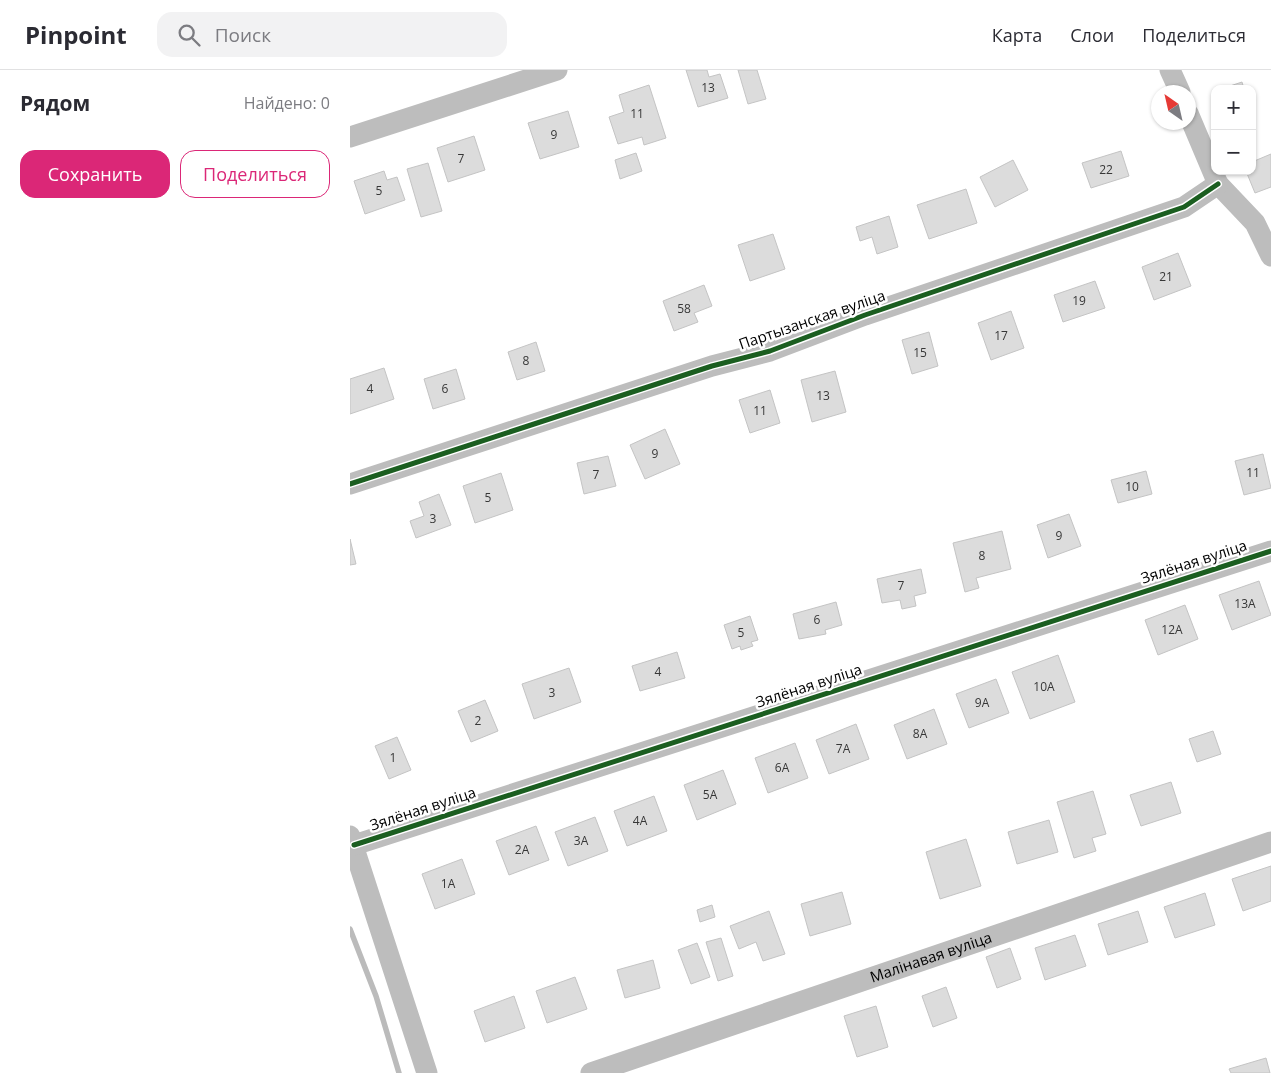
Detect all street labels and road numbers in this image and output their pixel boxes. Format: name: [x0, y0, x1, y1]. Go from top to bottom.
street label: Партызанская вуліца: [736, 285, 888, 354]
street label: Зялёная вуліца: [1138, 534, 1249, 588]
street label: Зялёная вуліца: [753, 658, 864, 712]
street label: Зялёная вуліца: [367, 781, 478, 835]
street label: Малінавая вуліца: [867, 927, 994, 987]

